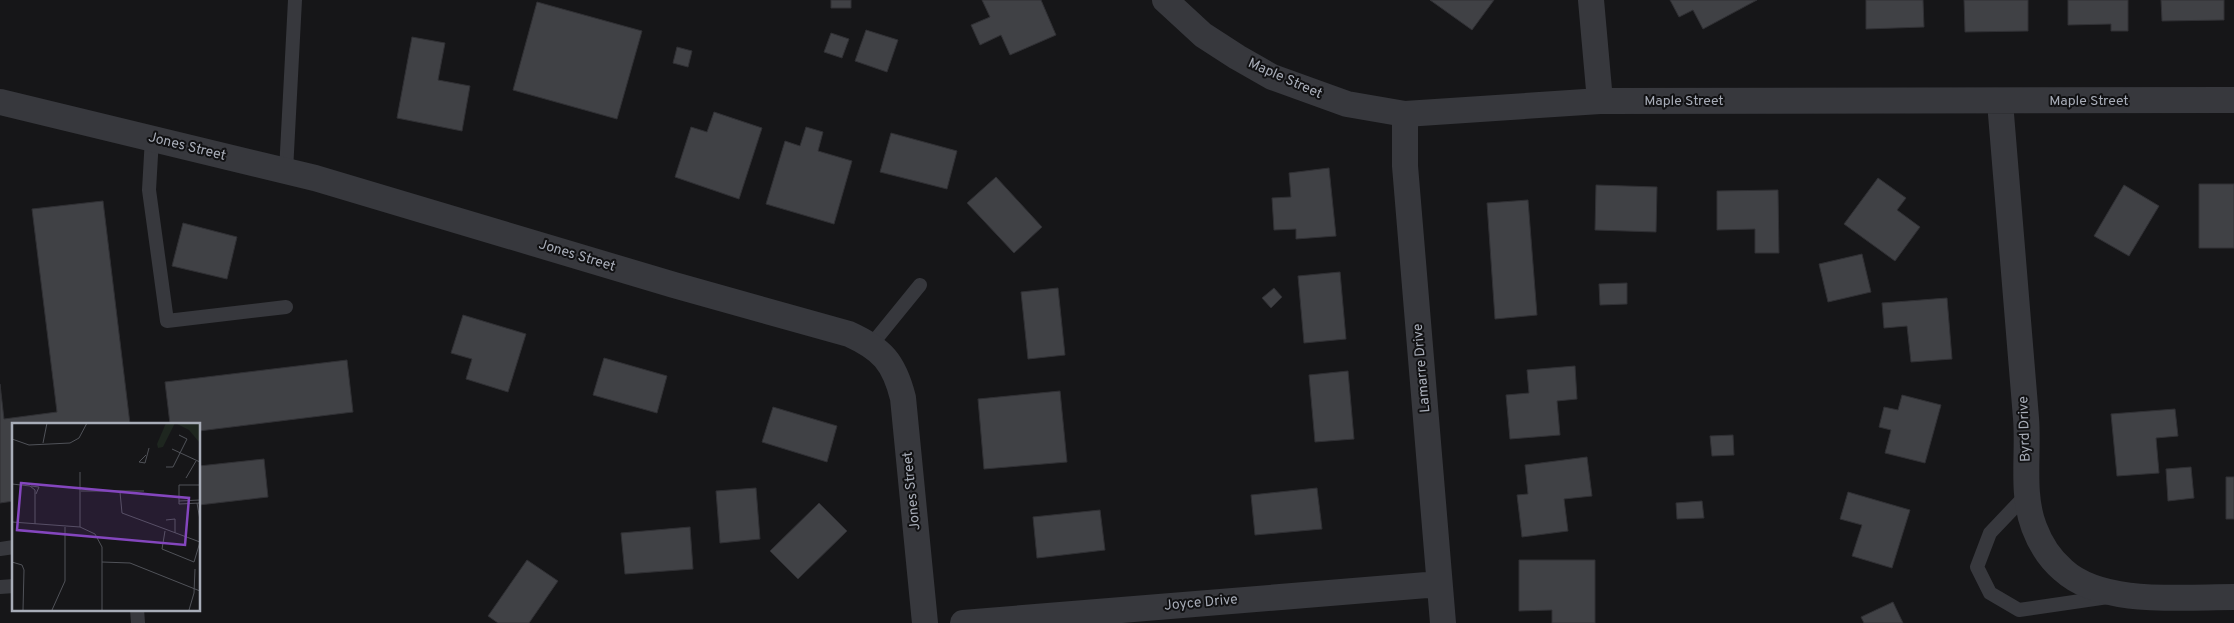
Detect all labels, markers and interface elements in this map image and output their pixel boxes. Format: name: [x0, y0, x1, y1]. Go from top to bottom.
street label: Maple Street: [1245, 55, 1325, 103]
street label: Maple Street: [1644, 93, 1724, 110]
street label: Maple Street: [2049, 93, 2129, 110]
street label: Jones Street: [146, 129, 228, 165]
street label: Jones Street: [537, 236, 617, 276]
street label: Lamarre Drive: [1410, 323, 1434, 413]
street label: Byrd Drive: [2015, 396, 2035, 462]
inset map: [12, 423, 200, 610]
street label: Jones Street: [899, 451, 925, 531]
street label: Joyce Drive: [1163, 591, 1239, 615]

